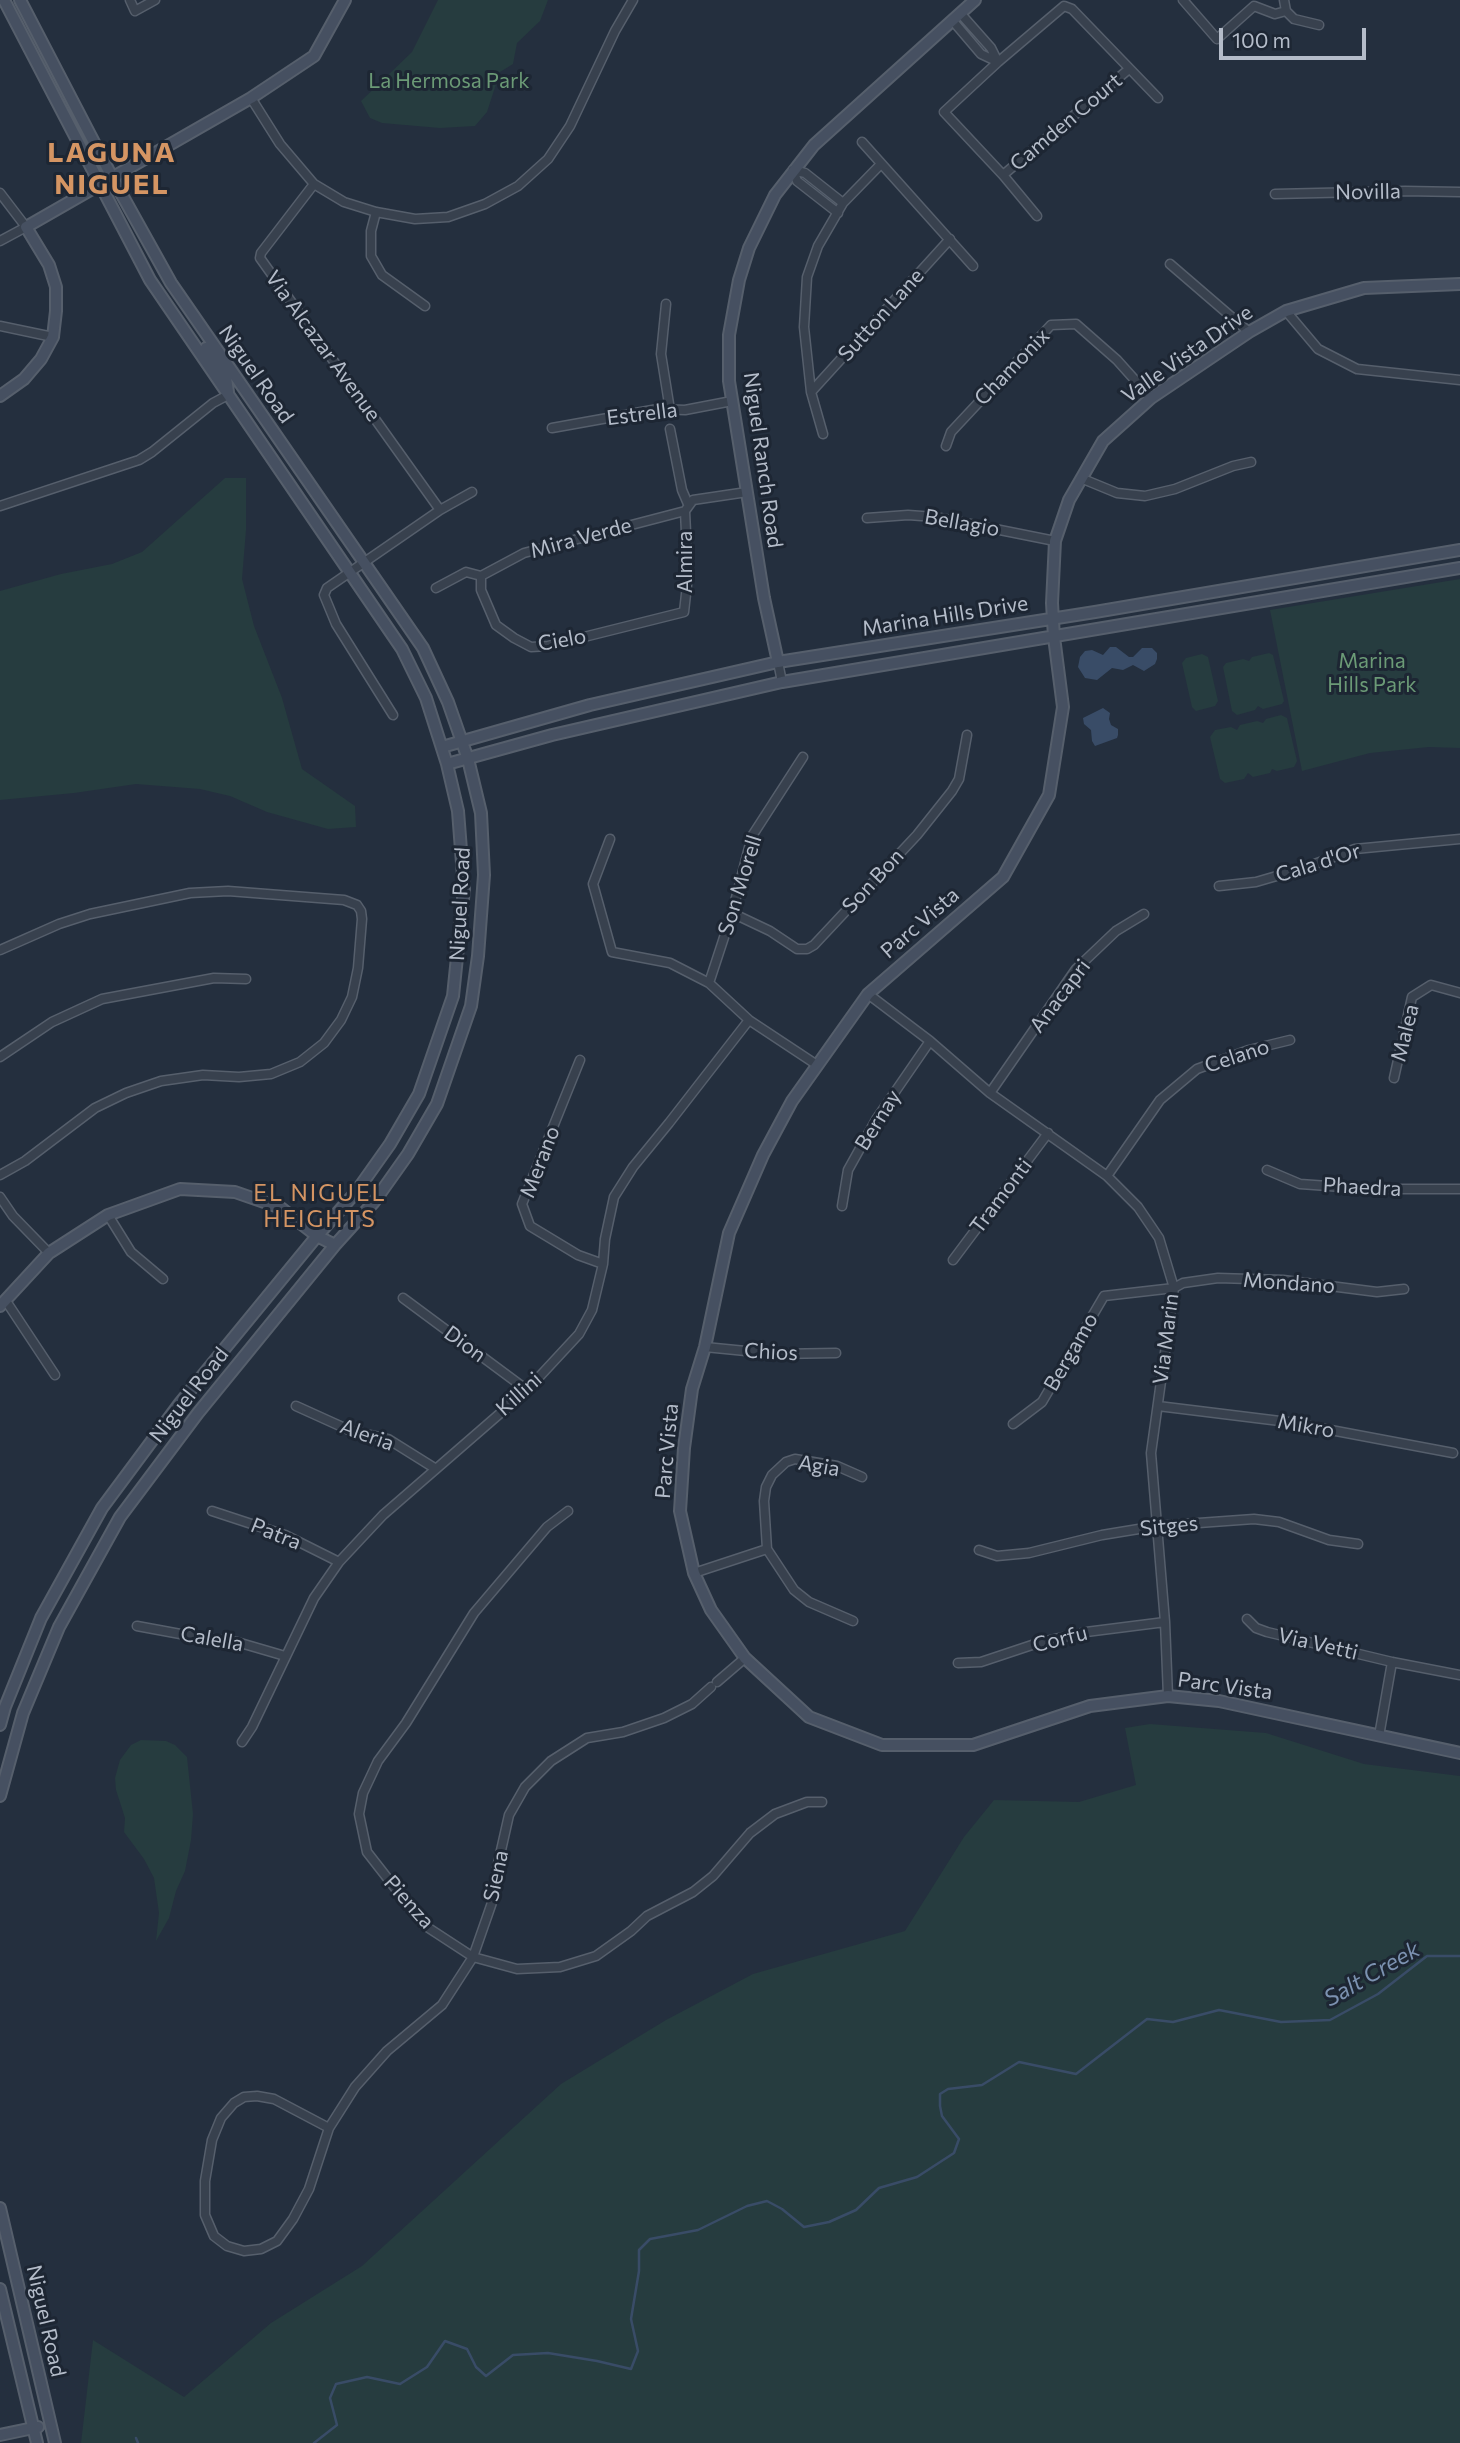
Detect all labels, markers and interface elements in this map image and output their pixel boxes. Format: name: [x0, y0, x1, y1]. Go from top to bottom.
scale bar: [1222, 14, 1369, 58]
text: 100 m: [1232, 27, 1291, 52]
park label: La Hermosa Park: [368, 68, 530, 94]
street label: Camden Court: [1005, 68, 1127, 176]
district label: LAGUNA NIGUEL: [48, 136, 176, 202]
street label: Novilla: [1335, 179, 1401, 205]
street label: Sutton Lane: [833, 264, 929, 366]
street label: Via Alcazar Avenue: [260, 266, 386, 426]
street label: Valle Vista Drive: [1117, 300, 1257, 408]
street label: Niguel Road: [213, 320, 299, 428]
street label: Chamonix: [969, 323, 1055, 411]
street label: Niguel Ranch Road: [738, 370, 788, 550]
street label: Estrella: [605, 397, 679, 431]
street label: Bellagio: [923, 504, 1001, 542]
street label: Mira Verde: [528, 512, 634, 564]
street label: Almira: [672, 531, 698, 593]
street label: Marina Hills Drive: [860, 590, 1030, 642]
street label: Cielo: [536, 623, 588, 657]
park label: Marina Hills Park: [1327, 648, 1417, 698]
street label: Son Morell: [713, 832, 767, 938]
street label: Cala d'Or: [1272, 838, 1364, 888]
street label: Son Bon: [837, 843, 909, 919]
street label: Niguel Road: [444, 847, 476, 961]
street label: Parc Vista: [876, 882, 964, 964]
street label: Anacapri: [1024, 954, 1096, 1038]
street label: Malea: [1386, 1002, 1424, 1064]
street label: Celano: [1202, 1034, 1272, 1078]
street label: Bernay: [850, 1085, 906, 1155]
street label: Merano: [515, 1123, 565, 1201]
street label: Tramonti: [965, 1153, 1037, 1239]
street label: Phaedra: [1322, 1172, 1402, 1202]
district label: EL NIGUEL HEIGHTS: [254, 1179, 386, 1233]
street label: Mondano: [1242, 1267, 1336, 1299]
street label: Via Marin: [1148, 1292, 1184, 1386]
street label: Bergamo: [1039, 1308, 1103, 1396]
street label: Dion: [439, 1320, 491, 1368]
street label: Chios: [744, 1338, 798, 1366]
street label: Niguel Road: [144, 1342, 234, 1448]
street label: Killini: [491, 1367, 547, 1421]
street label: Parc Vista: [650, 1402, 684, 1500]
street label: Mikro: [1276, 1409, 1336, 1443]
street label: Aleria: [337, 1414, 397, 1456]
street label: Agia: [796, 1450, 842, 1482]
street label: Sitges: [1139, 1510, 1199, 1542]
street label: Patra: [247, 1513, 305, 1555]
street label: Corfu: [1030, 1620, 1090, 1658]
street label: Calella: [179, 1621, 245, 1657]
street label: Via Vetti: [1276, 1623, 1360, 1665]
street label: Parc Vista: [1176, 1667, 1274, 1705]
street label: Siena: [478, 1848, 514, 1904]
street label: Pienza: [379, 1870, 439, 1934]
water label: Salt Creek: [1319, 1935, 1425, 2013]
street label: Niguel Road: [21, 2263, 71, 2379]

